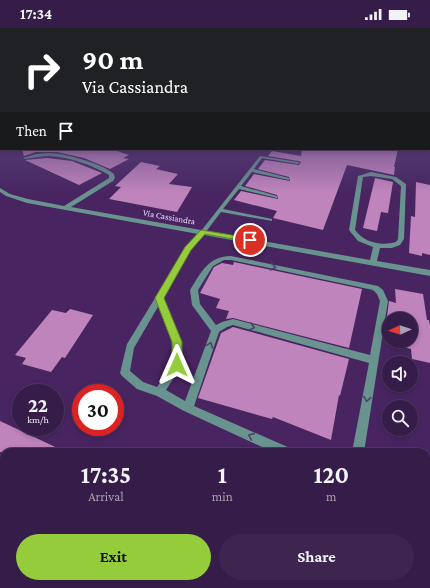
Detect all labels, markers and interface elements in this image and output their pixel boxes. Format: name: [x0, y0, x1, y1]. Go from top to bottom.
text: 17:34: [20, 6, 52, 22]
icon: right: [16, 44, 68, 96]
text: 90 m: [82, 44, 143, 75]
text: Via Cassiandra: [82, 77, 188, 97]
icon: arrive: [55, 120, 77, 142]
text: Then: [16, 123, 47, 139]
street label: Via Cassiandra: [142, 207, 196, 227]
pin: [233, 223, 267, 257]
icon: arrive: [239, 229, 261, 251]
one-way arrow: [270, 262, 276, 271]
north arrow: [382, 312, 418, 348]
map controls: [382, 312, 418, 436]
one-way arrow: [248, 323, 255, 331]
one-way arrow: [205, 342, 214, 349]
position arrow: [156, 344, 198, 386]
button: sound: [382, 356, 418, 392]
speed limit sign: 30: [72, 384, 124, 436]
text: 22: [28, 394, 48, 416]
one-way arrow: [363, 395, 372, 402]
button: search: [382, 400, 418, 436]
text: km/h: [27, 414, 49, 425]
one-way arrow: [247, 433, 255, 441]
text: 17:35: [81, 461, 131, 488]
text: 1: [218, 461, 227, 488]
text: 120: [313, 461, 349, 488]
text: Arrival: [88, 489, 124, 504]
text: min: [212, 489, 233, 504]
text: m: [326, 489, 337, 504]
button: Exit: [16, 534, 211, 580]
button: Share: [219, 534, 414, 580]

